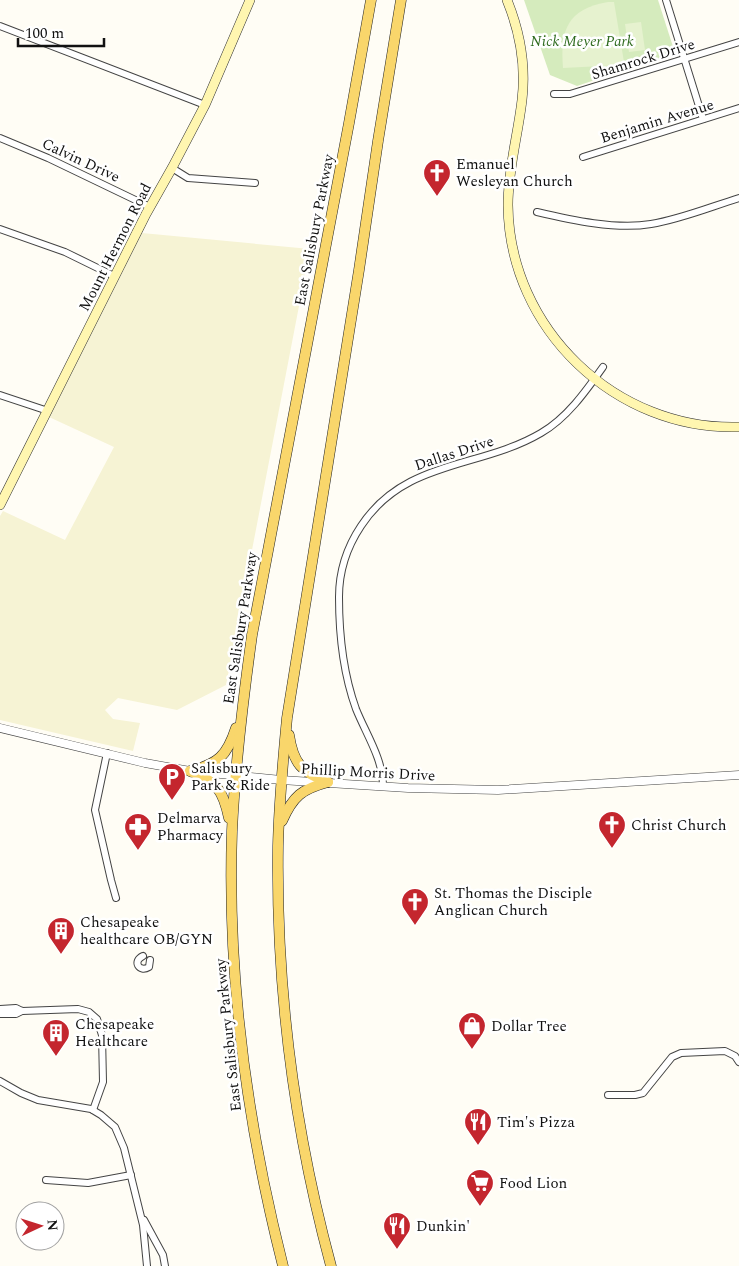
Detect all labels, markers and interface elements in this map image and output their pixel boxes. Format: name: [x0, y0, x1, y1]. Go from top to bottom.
scale bar: [18, 15, 104, 47]
text: 100 m: [25, 22, 64, 45]
park label: Nick Meyer Park: [530, 30, 634, 53]
street label: Shamrock Drive: [589, 33, 698, 86]
street label: Benjamin Avenue: [598, 93, 717, 150]
street label: Calvin Drive: [38, 132, 124, 189]
street label: East Salisbury Parkway: [289, 152, 341, 308]
place label: Emanuel Wesleyan Church: [456, 153, 573, 193]
church icon: Emanuel Wesleyan Church: [422, 158, 452, 197]
street label: Mount Hermon Road: [73, 179, 158, 315]
street label: Dallas Drive: [412, 430, 497, 477]
street label: East Salisbury Parkway: [217, 550, 264, 706]
place label: Salisbury Park & Ride: [191, 757, 270, 797]
street label: Phillip Morris Drive: [300, 757, 436, 788]
parking icon: Salisbury Park & Ride: [157, 762, 187, 801]
place label: Delmarva Pharmacy: [157, 807, 224, 847]
church icon: Christ Church: [597, 810, 627, 849]
pharmacy icon: Delmarva Pharmacy: [123, 812, 153, 851]
place label: Christ Church: [631, 814, 727, 837]
place label: St. Thomas the Disciple Anglican Church: [434, 882, 592, 922]
church icon: St. Thomas the Disciple Anglican Church: [400, 887, 430, 926]
place label: Chesapeake healthcare OB/GYN: [80, 911, 213, 951]
building icon: Chesapeake healthcare OB/GYN: [46, 916, 76, 955]
street label: East Salisbury Parkway: [209, 956, 248, 1113]
shop icon: Dollar Tree: [457, 1011, 487, 1050]
place label: Chesapeake Healthcare: [75, 1013, 154, 1053]
place label: Dollar Tree: [491, 1015, 567, 1038]
building icon: Chesapeake Healthcare: [41, 1018, 71, 1057]
restaurant icon: Tim's Pizza: [463, 1107, 493, 1146]
place label: Tim's Pizza: [497, 1111, 575, 1134]
supermarket icon: Food Lion: [465, 1168, 495, 1207]
place label: Food Lion: [499, 1172, 568, 1195]
north arrow: [15, 1201, 65, 1251]
restaurant icon: Dunkin': [382, 1211, 412, 1250]
place label: Dunkin': [416, 1215, 470, 1238]
text: N: [42, 1219, 63, 1232]

